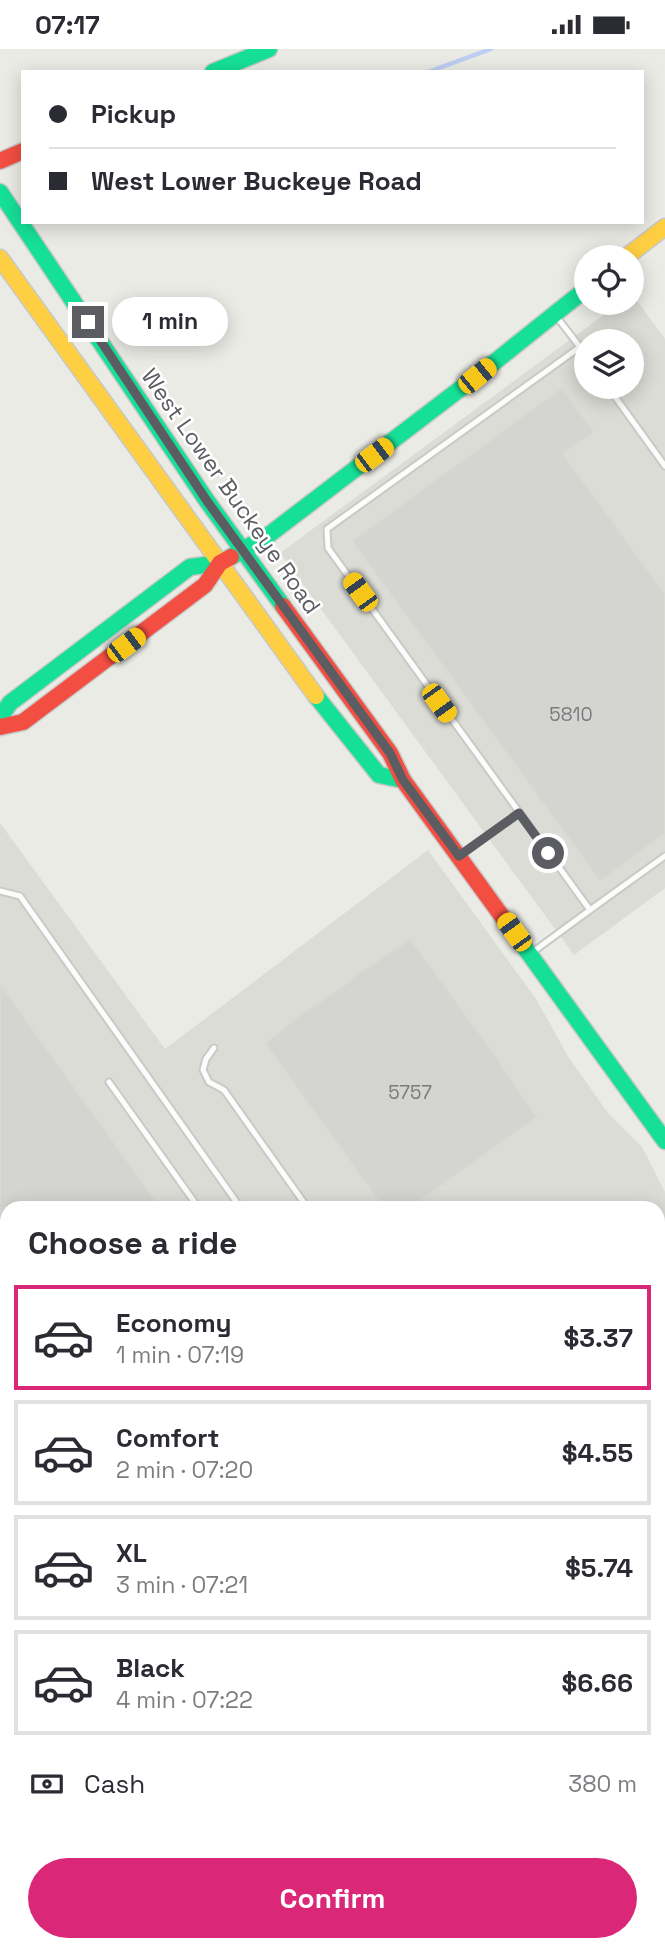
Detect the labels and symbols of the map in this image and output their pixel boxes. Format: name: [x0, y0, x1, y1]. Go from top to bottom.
callout: 1 min: [112, 297, 228, 347]
route end: [72, 306, 104, 338]
car: [455, 355, 500, 397]
street label: West Lower Buckeye Road: [135, 362, 327, 620]
car: [351, 434, 398, 476]
car: [340, 569, 381, 615]
car: [103, 624, 150, 666]
car: [419, 680, 460, 726]
house number: 5810: [549, 702, 593, 727]
route start: [532, 837, 564, 869]
car: [494, 909, 535, 955]
house number: 5757: [388, 1080, 432, 1105]

